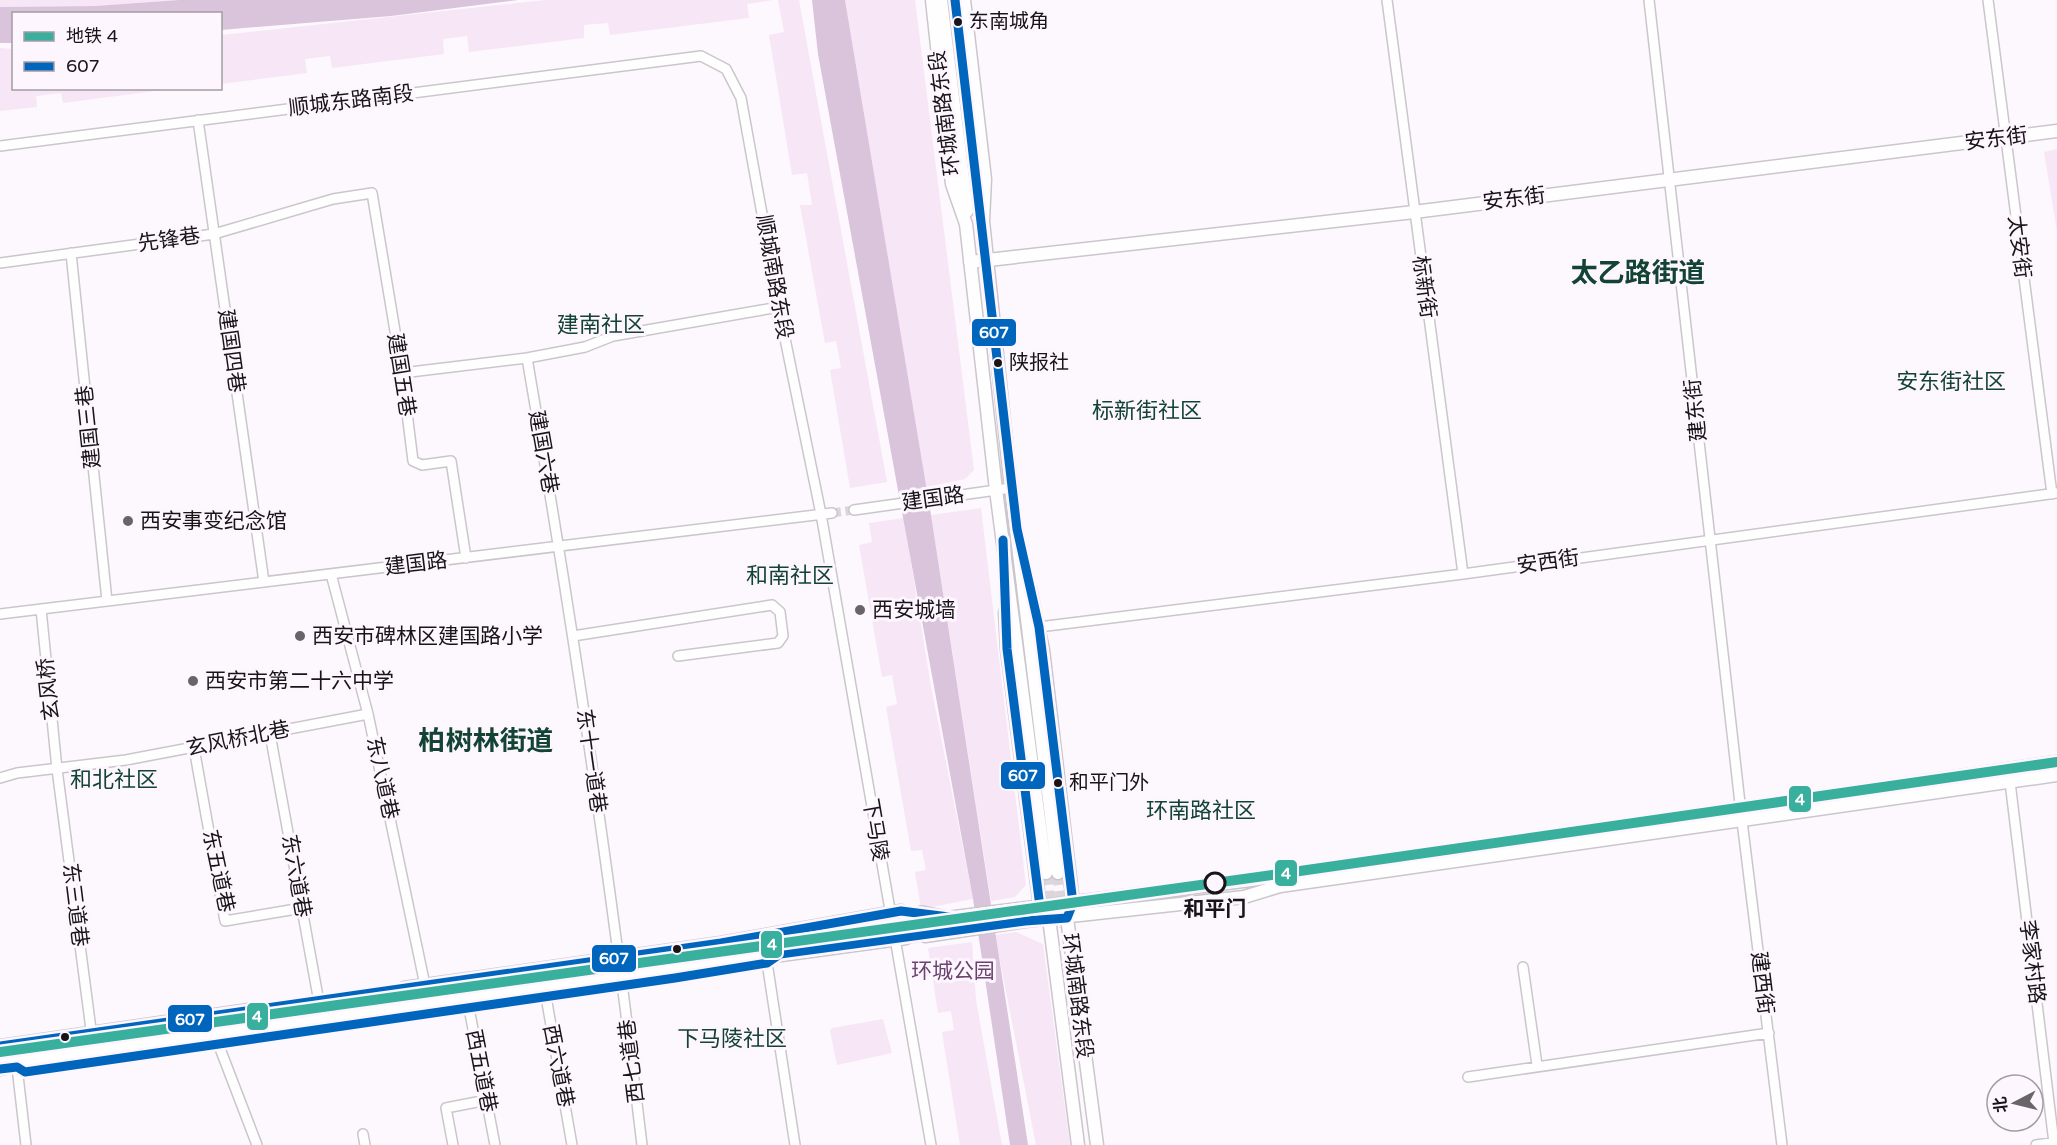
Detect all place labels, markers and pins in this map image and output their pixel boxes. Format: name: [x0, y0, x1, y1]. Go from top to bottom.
place label: 东南城角: [969, 10, 1049, 34]
marker: 东南城角: [952, 16, 964, 28]
place label: 陕报社: [1009, 351, 1069, 375]
marker: 陕报社: [992, 357, 1004, 369]
place label: 西安事变纪念馆: [140, 509, 287, 534]
marker: 西安事变纪念馆: [121, 514, 135, 528]
place label: 西安城墙: [872, 598, 956, 623]
marker: 西安城墙: [853, 603, 867, 617]
place label: 西安市碑林区建国路小学: [312, 624, 543, 649]
marker: 西安市碑林区建国路小学: [293, 629, 307, 643]
place label: 西安市第二十六中学: [205, 669, 394, 694]
marker: 西安市第二十六中学: [186, 674, 200, 688]
place label: 和平门外: [1069, 771, 1149, 795]
marker: 和平门外: [1052, 777, 1064, 789]
marker: 和平门: [1204, 872, 1226, 894]
place label: 和平门: [1184, 897, 1247, 922]
unlabelled marker: [671, 943, 683, 955]
unlabelled marker: [59, 1031, 71, 1043]

